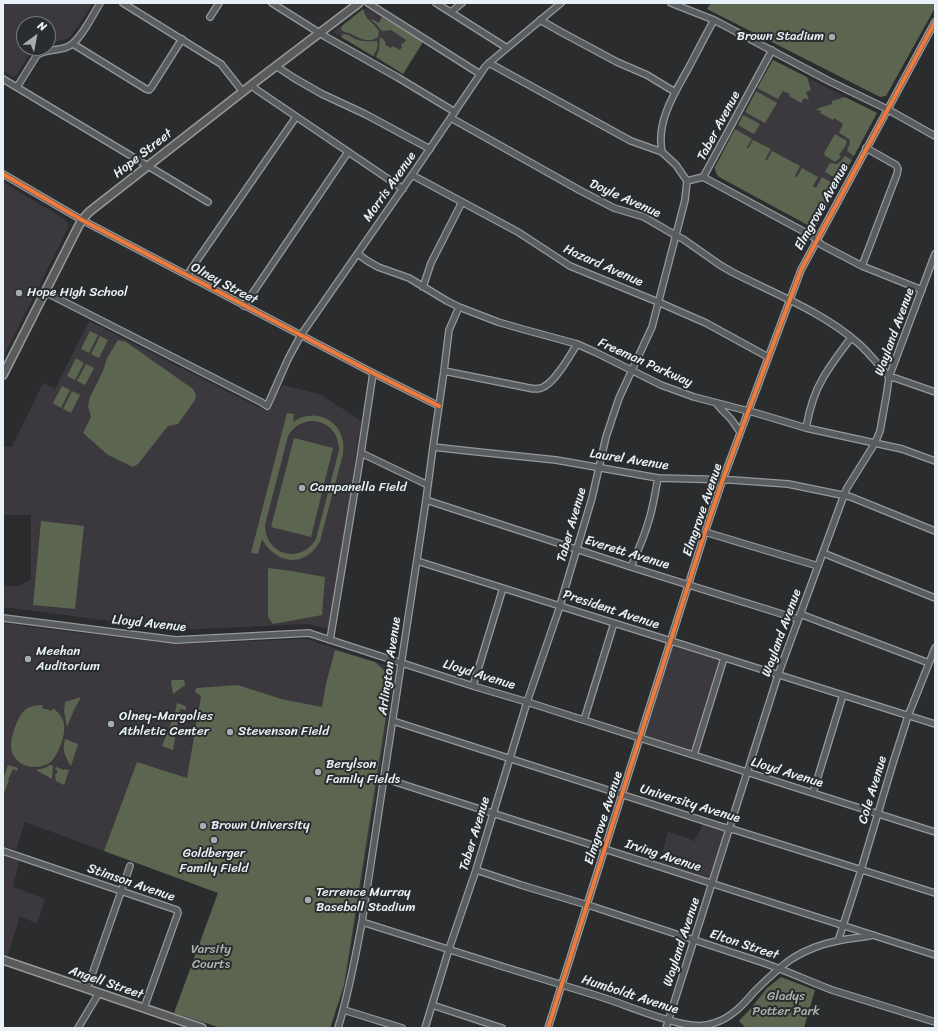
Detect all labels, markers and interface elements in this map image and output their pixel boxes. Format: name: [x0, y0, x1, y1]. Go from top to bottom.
north arrow: [16, 16, 56, 56]
text: N: [34, 16, 50, 36]
place label: Brown Stadium: [737, 29, 824, 45]
marker: Brown Stadium: [827, 32, 837, 42]
street label: Taber Avenue: [694, 89, 744, 163]
street label: Hope Street: [110, 126, 176, 182]
street label: Morris Avenue: [360, 149, 420, 225]
street label: Elmgrove Avenue: [792, 161, 852, 253]
street label: Doyle Avenue: [587, 176, 663, 222]
street label: Hazard Avenue: [561, 241, 645, 291]
street label: Olney Street: [188, 260, 260, 308]
place label: Hope High School: [27, 285, 128, 301]
street label: Wayland Avenue: [872, 286, 918, 378]
marker: Hope High School: [14, 288, 24, 298]
street label: Freeman Parkway: [595, 335, 695, 391]
street label: Laurel Avenue: [588, 446, 670, 474]
street label: Elmgrove Avenue: [680, 462, 726, 558]
place label: Campanella Field: [310, 480, 407, 496]
marker: Campanella Field: [297, 483, 307, 493]
street label: Taber Avenue: [554, 486, 590, 564]
street label: Everett Avenue: [583, 533, 671, 573]
street label: President Avenue: [561, 587, 661, 633]
street label: Wayland Avenue: [759, 587, 805, 679]
street label: Lloyd Avenue: [111, 612, 187, 636]
street label: Arlington Avenue: [375, 616, 405, 716]
place label: Meehan Auditorium: [36, 644, 100, 675]
marker: Meehan Auditorium: [23, 654, 33, 664]
street label: Lloyd Avenue: [441, 657, 517, 693]
place label: Olney-Margolies Athletic Center: [119, 709, 213, 740]
marker: Olney-Margolies Athletic Center: [106, 719, 116, 729]
place label: Stevenson Field: [238, 724, 329, 740]
marker: Stevenson Field: [225, 727, 235, 737]
street label: Cole Avenue: [855, 754, 891, 826]
street label: Lloyd Avenue: [749, 755, 825, 791]
place label: Berylson Family Fields: [326, 757, 400, 788]
marker: Berylson Family Fields: [313, 767, 323, 777]
street label: Elmgrove Avenue: [582, 769, 626, 867]
street label: University Avenue: [638, 781, 742, 827]
street label: Taber Avenue: [456, 795, 494, 873]
place label: Brown University: [211, 818, 310, 834]
marker: Brown University: [198, 821, 208, 831]
marker: Goldberger Family Field: [209, 835, 219, 845]
street label: Irving Avenue: [623, 836, 703, 876]
place label: Goldberger Family Field: [180, 846, 248, 877]
street label: Stimson Avenue: [85, 861, 177, 905]
place label: Terrence Murray Baseball Stadium: [316, 885, 415, 916]
marker: Terrence Murray Baseball Stadium: [303, 895, 313, 905]
street label: Wayland Avenue: [660, 896, 704, 988]
street label: Elton Street: [708, 927, 780, 963]
park label: Varsity Courts: [191, 942, 231, 973]
street label: Angell Street: [67, 963, 145, 1003]
street label: Humboldt Avenue: [580, 972, 680, 1018]
park label: Gladys Potter Park: [752, 989, 820, 1020]

